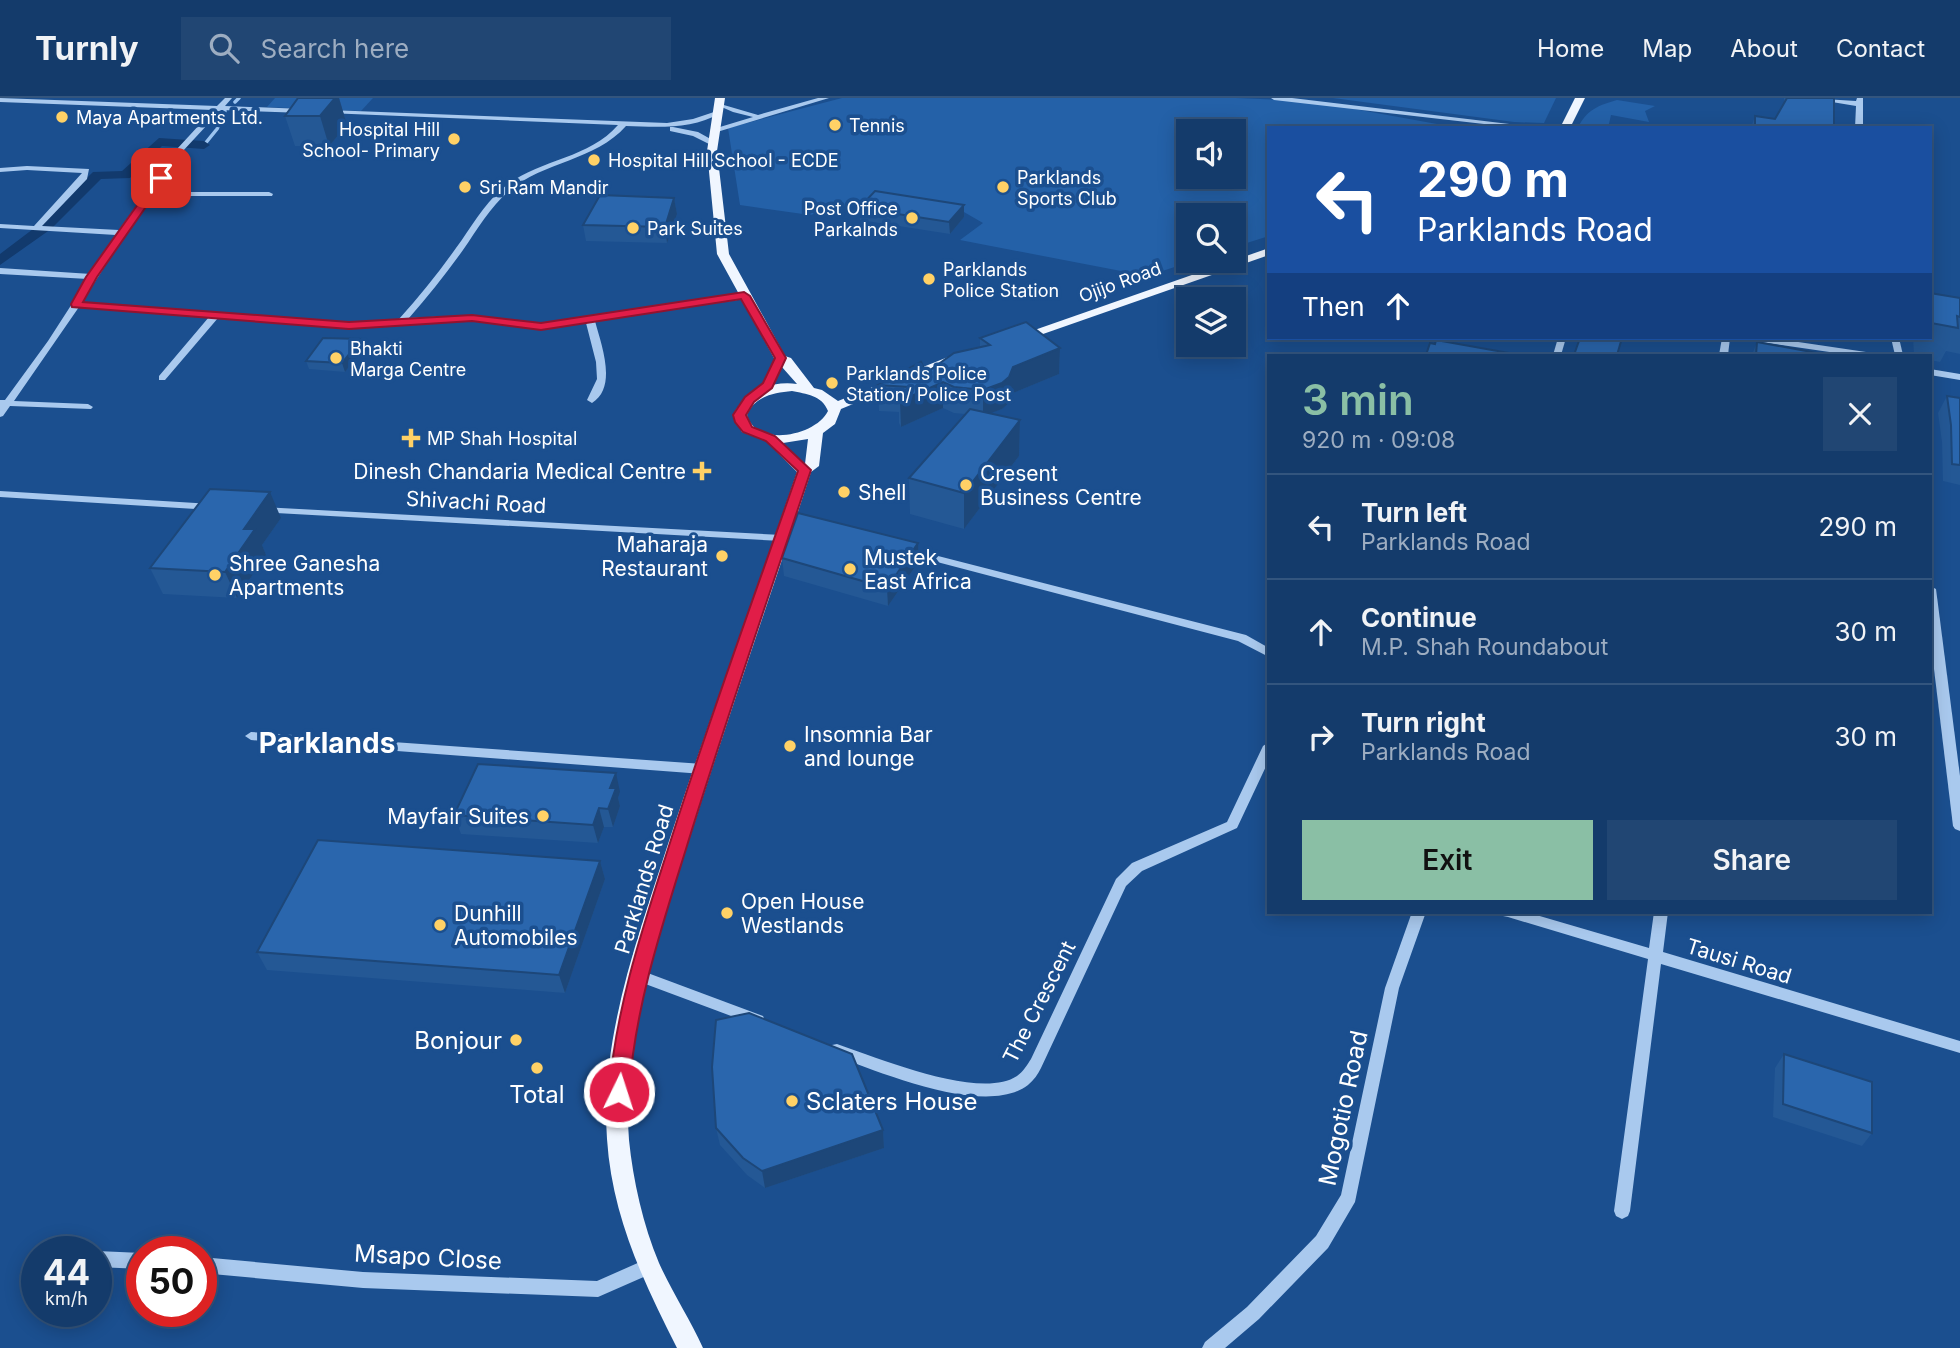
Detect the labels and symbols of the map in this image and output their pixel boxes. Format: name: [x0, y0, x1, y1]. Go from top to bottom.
place label: Maya Apartments Ltd.: [76, 107, 263, 128]
marker: Maya Apartments Ltd.: [54, 109, 70, 125]
place label: Tennis: [849, 115, 905, 136]
marker: Tennis: [827, 117, 843, 133]
place label: Hospital Hill School- Primary: [302, 119, 440, 161]
marker: Hospital Hill School- Primary: [446, 131, 462, 147]
pin: [131, 148, 191, 208]
place label: Hospital Hill School - ECDE: [608, 150, 839, 171]
marker: Hospital Hill School - ECDE: [586, 152, 602, 168]
place label: Parklands Sports Club: [1017, 167, 1117, 209]
place label: Sri Ram Mandir: [479, 177, 609, 198]
marker: Sri Ram Mandir: [457, 179, 473, 195]
marker: Parklands Sports Club: [995, 179, 1011, 195]
place label: Post Office Parkalnds: [804, 198, 898, 240]
marker: Post Office Parkalnds: [904, 210, 920, 226]
place label: Park Suites: [647, 218, 743, 239]
marker: Park Suites: [625, 220, 641, 236]
street label: Ojijo Road: [1076, 257, 1164, 307]
place label: Parklands Police Station: [943, 259, 1059, 301]
marker: Parklands Police Station: [921, 271, 937, 287]
place label: Bhakti Marga Centre: [350, 338, 466, 380]
marker: Bhakti Marga Centre: [328, 350, 344, 366]
place label: Parklands Police Station/ Police Post: [846, 363, 1011, 405]
marker: Parklands Police Station/ Police Post: [824, 375, 840, 391]
marker: MP Shah Hospital: [401, 428, 421, 448]
place label: MP Shah Hospital: [427, 428, 577, 449]
place label: Dinesh Chandaria Medical Centre: [353, 459, 686, 484]
marker: Dinesh Chandaria Medical Centre: [692, 461, 712, 481]
place label: Cresent Business Centre: [980, 461, 1142, 510]
marker: Cresent Business Centre: [958, 477, 974, 493]
place label: Shell: [858, 480, 906, 505]
marker: Shell: [836, 484, 852, 500]
street label: Shivachi Road: [405, 486, 547, 518]
place label: Maharaja Restaurant: [601, 532, 708, 581]
place label: Mustek East Africa: [864, 545, 972, 594]
marker: Maharaja Restaurant: [714, 548, 730, 564]
place label: Shree Ganesha Apartments: [229, 551, 380, 600]
marker: Mustek East Africa: [842, 561, 858, 577]
marker: Shree Ganesha Apartments: [207, 567, 223, 583]
place label: Insomnia Bar and lounge: [804, 722, 933, 771]
district label: Parklands: [259, 726, 395, 760]
marker: Insomnia Bar and lounge: [782, 738, 798, 754]
street label: Parklands Road: [609, 801, 679, 957]
place label: Mayfair Suites: [387, 804, 529, 829]
marker: Mayfair Suites: [535, 808, 551, 824]
place label: Open House Westlands: [741, 889, 864, 938]
place label: Dunhill Automobiles: [454, 901, 578, 950]
marker: Open House Westlands: [719, 905, 735, 921]
marker: Dunhill Automobiles: [432, 917, 448, 933]
street label: Tausi Road: [1683, 933, 1795, 989]
street label: The Crescent: [997, 937, 1081, 1067]
place label: Bonjour: [414, 1026, 502, 1055]
street label: Mogotio Road: [1312, 1028, 1374, 1188]
marker: Bonjour: [508, 1032, 524, 1048]
position arrow: [582, 1055, 656, 1129]
marker: Total: [529, 1060, 545, 1076]
place label: Total: [509, 1080, 565, 1109]
place label: Sclaters House: [806, 1087, 978, 1116]
marker: Sclaters House: [784, 1093, 800, 1109]
speed limit sign: 50: [126, 1236, 217, 1327]
street label: Msapo Close: [353, 1239, 503, 1275]

